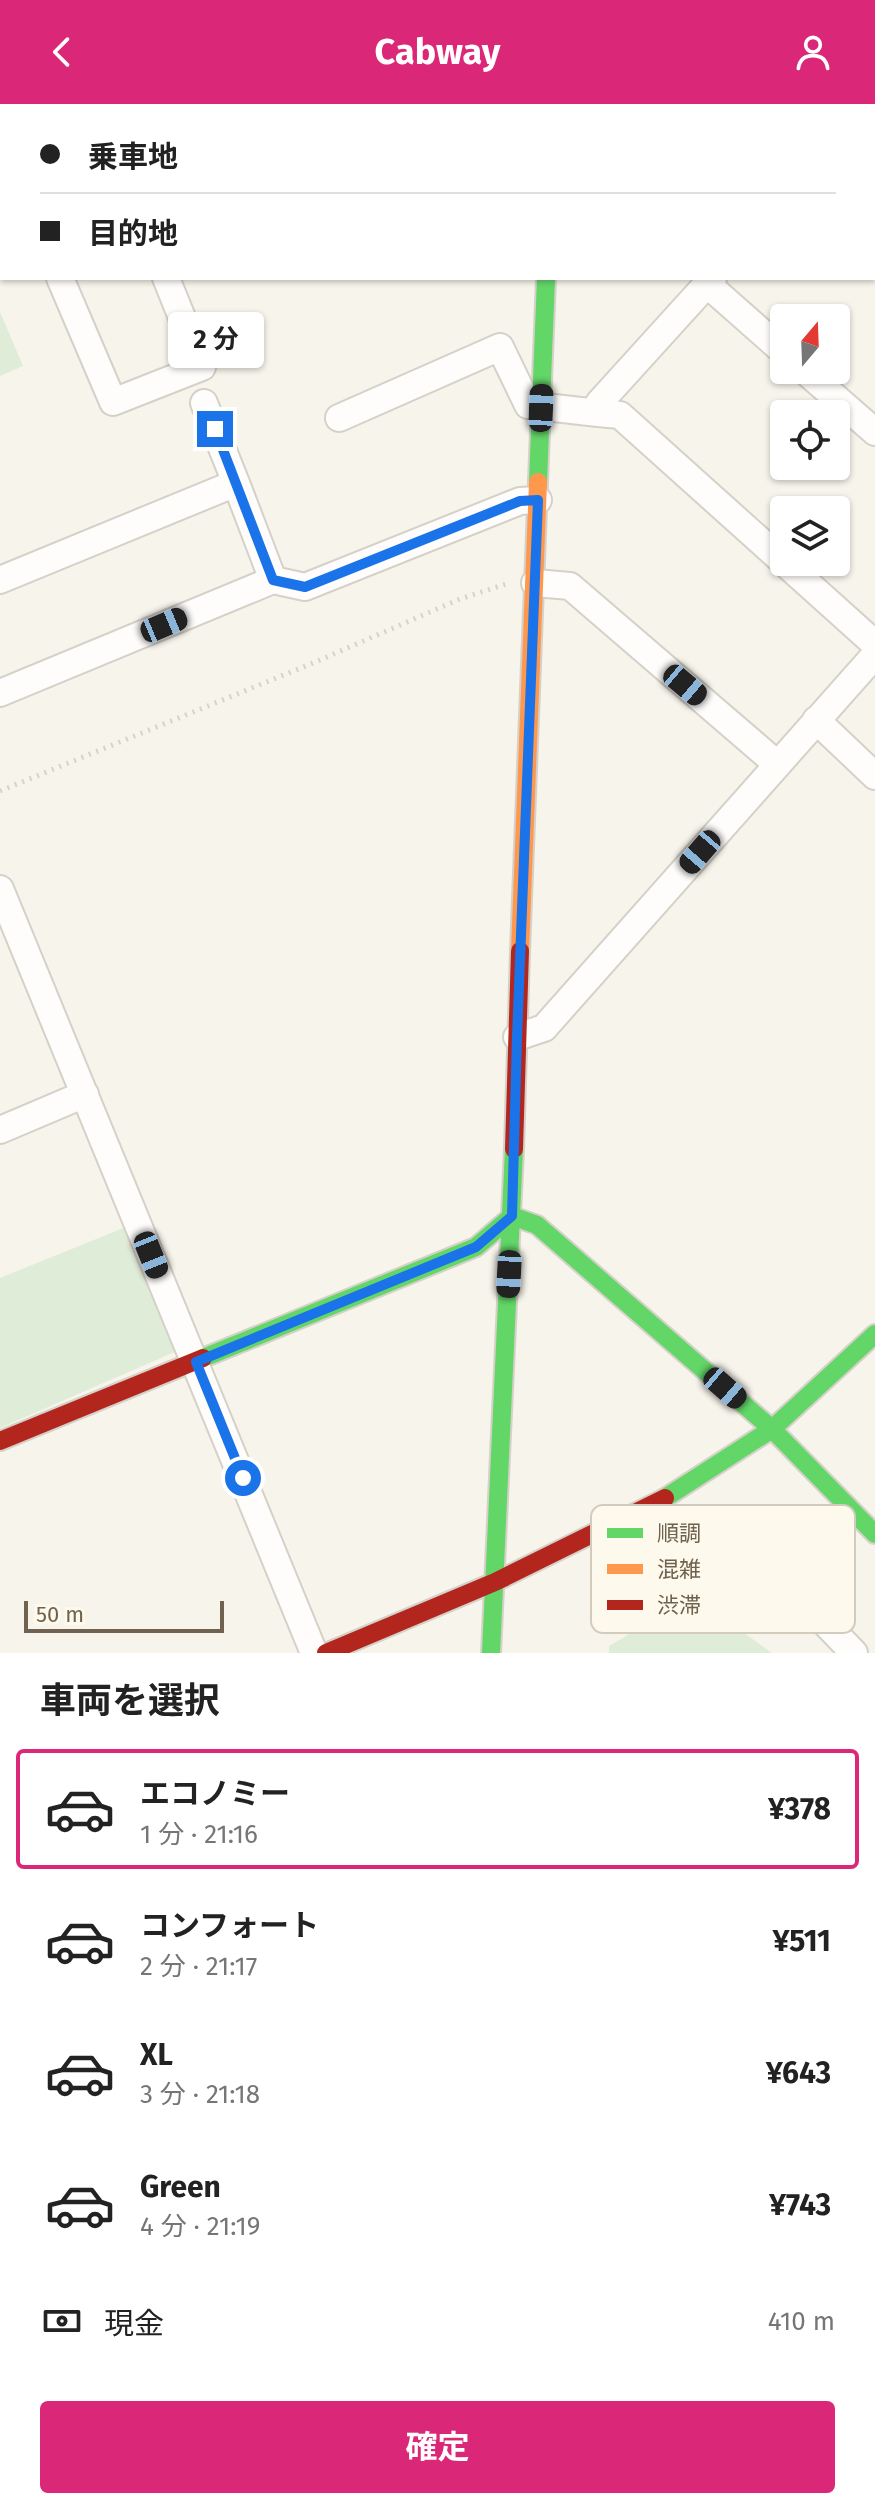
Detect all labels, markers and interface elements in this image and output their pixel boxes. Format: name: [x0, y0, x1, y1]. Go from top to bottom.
icon: back: [40, 30, 84, 74]
text: Cabway: [375, 30, 500, 74]
icon: person: [791, 30, 835, 74]
text: 乗車地: [88, 139, 178, 175]
text: 目的地: [88, 216, 178, 252]
north arrow: [770, 304, 850, 384]
map controls: [770, 304, 850, 576]
callout: 2 分: [167, 313, 263, 369]
text: 2 分: [193, 324, 239, 355]
car: [528, 384, 554, 432]
button: locate: [770, 400, 850, 480]
route end: [197, 411, 233, 447]
button: layers: [770, 496, 850, 576]
car: [137, 605, 191, 645]
car: [659, 660, 711, 710]
car: [675, 826, 725, 878]
car: [131, 1228, 171, 1282]
car: [496, 1249, 522, 1299]
car: [699, 1363, 751, 1413]
route start: [225, 1460, 261, 1496]
legend: [591, 1505, 855, 1633]
text: 順調: [657, 1520, 701, 1547]
text: 混雑: [657, 1556, 701, 1583]
text: 渋滞: [657, 1592, 701, 1619]
scale bar: [24, 1597, 224, 1633]
text: 50 m: [36, 1601, 84, 1628]
text: 車両を選択: [40, 1679, 220, 1723]
icon: car: [44, 1773, 116, 1845]
text: エコノミー: [140, 1776, 290, 1812]
text: ¥378: [768, 1791, 831, 1827]
text: 1 分 · 21:16: [140, 1819, 258, 1850]
icon: car: [44, 1905, 116, 1977]
text: コンフォート: [140, 1908, 319, 1944]
text: ¥511: [773, 1923, 831, 1959]
text: 2 分 · 21:17: [140, 1951, 257, 1982]
icon: car: [44, 2037, 116, 2109]
text: XL: [140, 2037, 173, 2073]
text: ¥643: [766, 2055, 831, 2091]
text: 3 分 · 21:18: [140, 2079, 260, 2110]
icon: car: [44, 2169, 116, 2241]
text: Green: [140, 2169, 221, 2205]
text: ¥743: [769, 2187, 831, 2223]
text: 4 分 · 21:19: [140, 2211, 260, 2242]
icon: cash: [40, 2299, 84, 2343]
text: 現金: [104, 2306, 164, 2342]
text: 410 m: [768, 2306, 835, 2337]
button: 確定: [40, 2401, 835, 2493]

